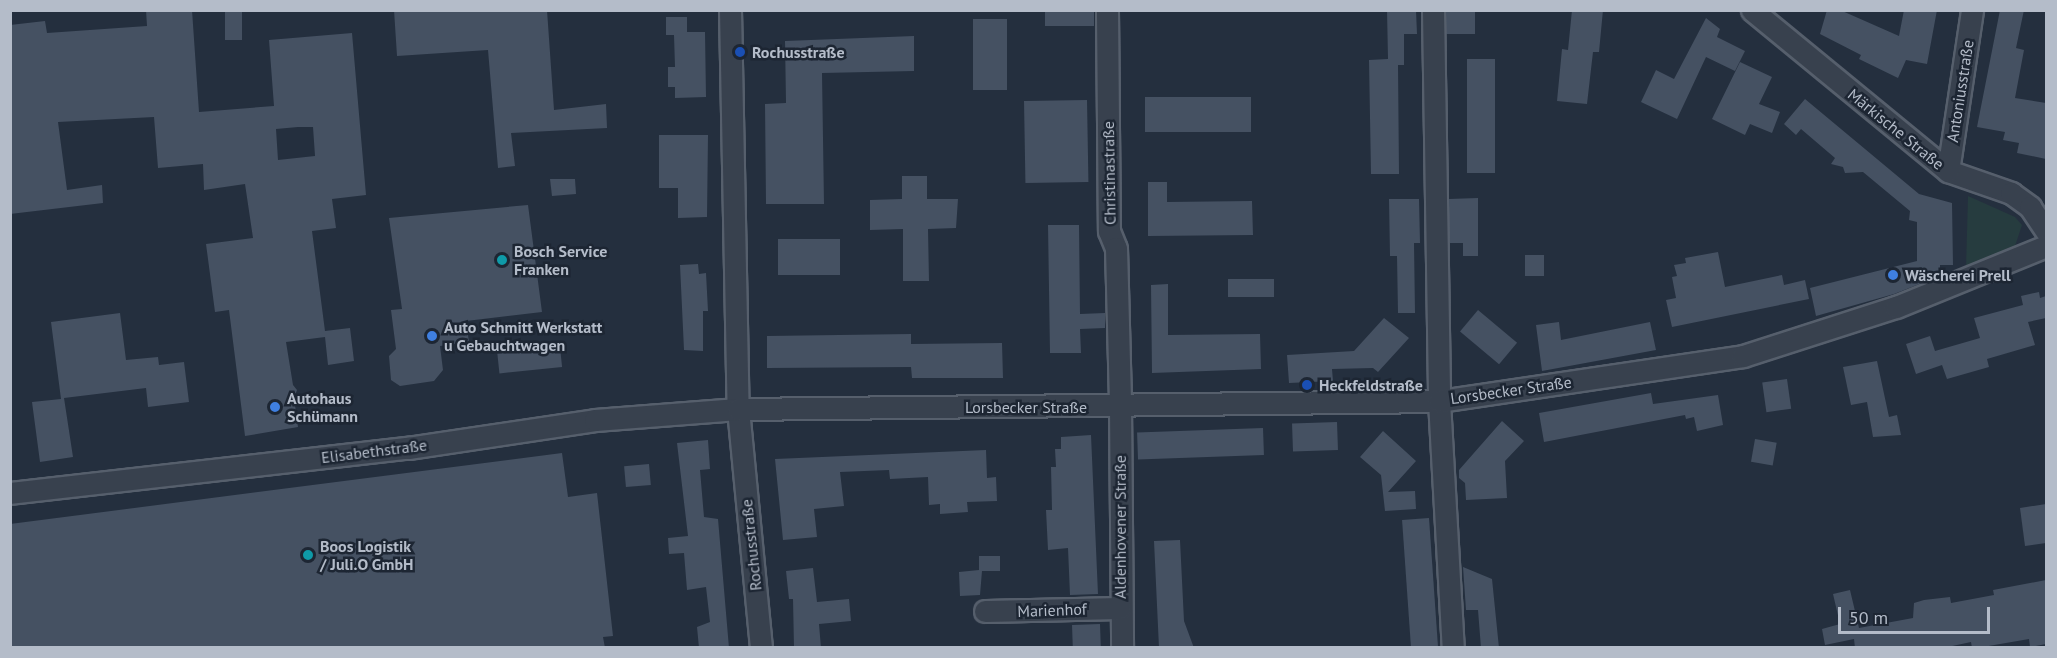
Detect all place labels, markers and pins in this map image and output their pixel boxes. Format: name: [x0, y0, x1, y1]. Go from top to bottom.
place label: Rochusstraße: [752, 42, 845, 62]
marker: Rochusstraße: [733, 45, 747, 59]
place label: Bosch Service Franken: [514, 241, 607, 279]
marker: Bosch Service Franken: [495, 253, 509, 267]
place label: Wäscherei Prell: [1905, 265, 2011, 285]
marker: Wäscherei Prell: [1886, 268, 1900, 282]
place label: Auto Schmitt Werkstatt u Gebauchtwagen: [444, 317, 603, 355]
marker: Auto Schmitt Werkstatt u Gebauchtwagen: [425, 329, 439, 343]
place label: Heckfeldstraße: [1319, 375, 1423, 395]
marker: Heckfeldstraße: [1300, 378, 1314, 392]
place label: Autohaus Schümann: [287, 388, 358, 426]
marker: Autohaus Schümann: [268, 400, 282, 414]
place label: Boos Logistik / Juli.O GmbH: [320, 536, 414, 574]
marker: Boos Logistik / Juli.O GmbH: [301, 548, 315, 562]

